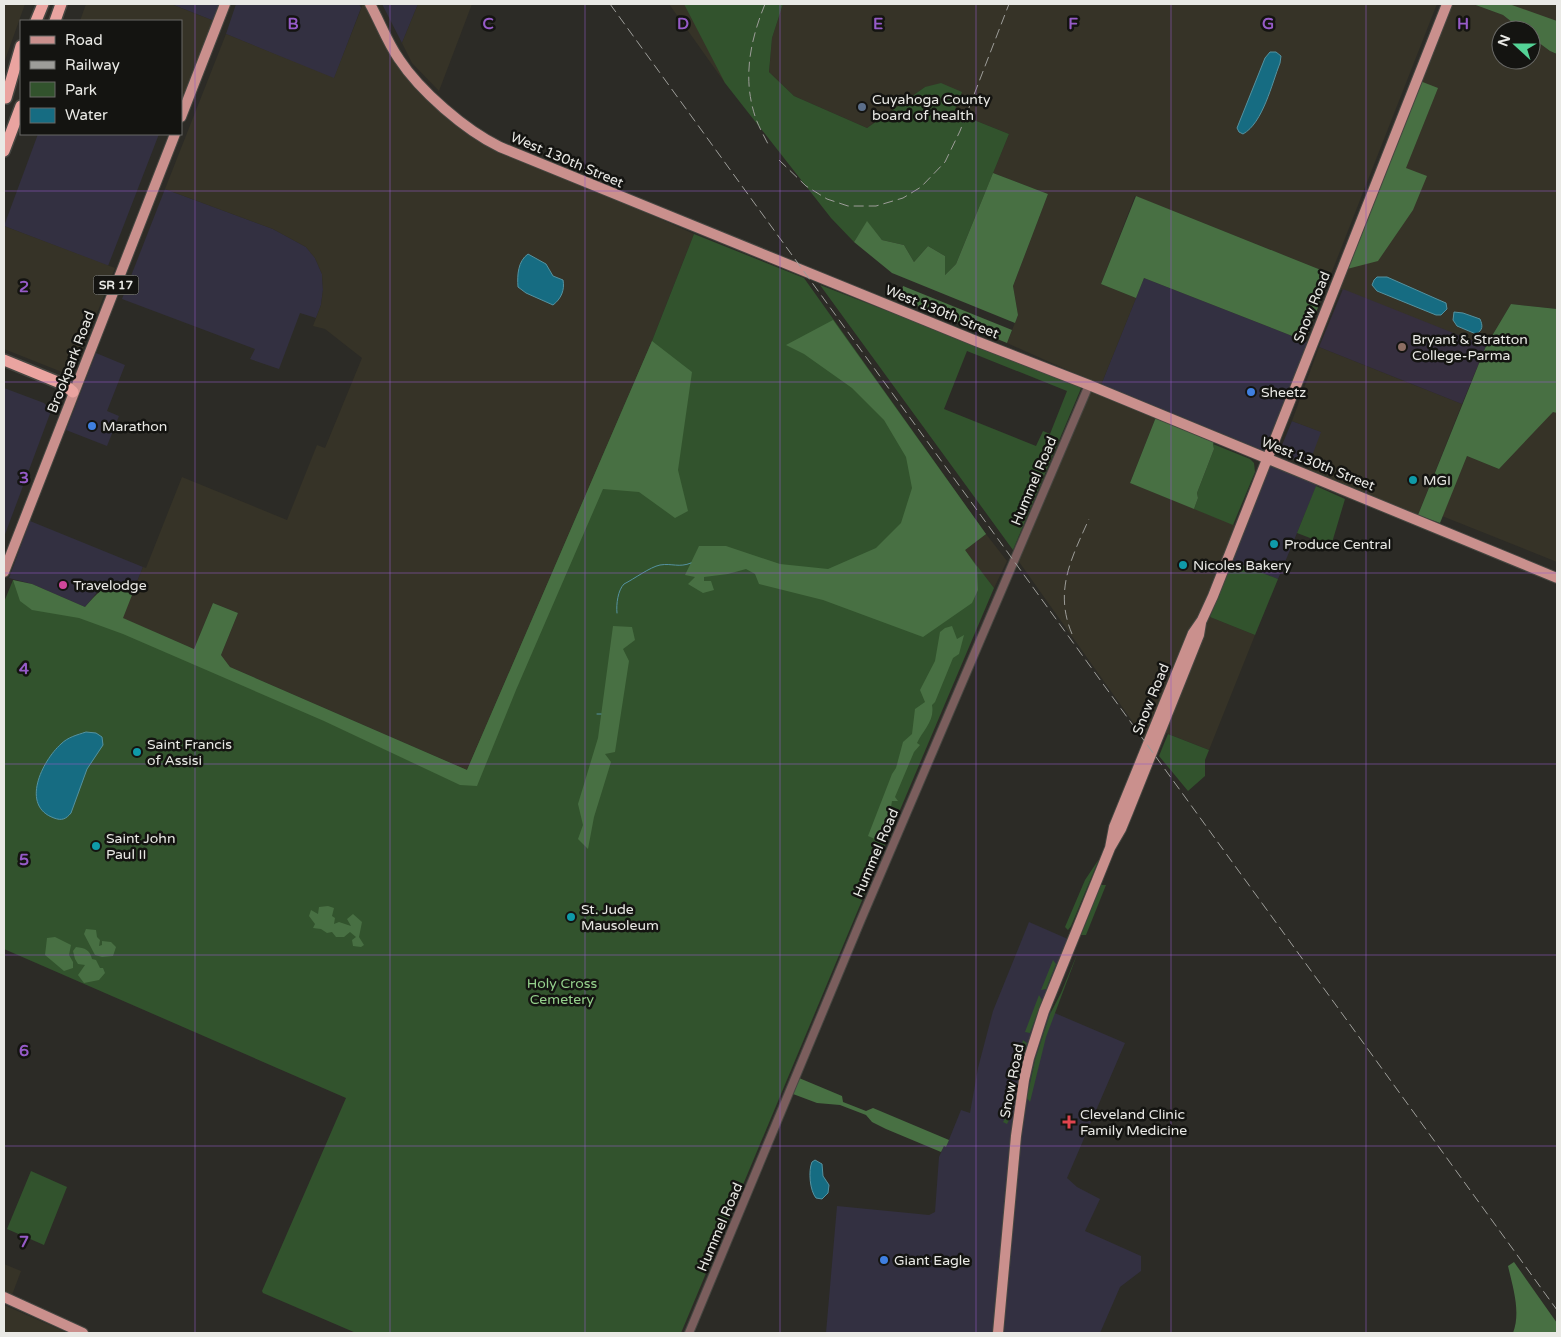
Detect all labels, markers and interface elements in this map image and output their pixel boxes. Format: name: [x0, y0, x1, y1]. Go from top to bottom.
text: B: [287, 14, 299, 34]
text: C: [482, 14, 494, 34]
text: D: [677, 14, 689, 34]
text: E: [873, 14, 883, 34]
text: F: [1068, 14, 1078, 34]
text: G: [1262, 14, 1274, 34]
text: H: [1457, 14, 1469, 34]
legend: [20, 20, 182, 135]
north arrow: [1491, 20, 1541, 70]
text: Road: [65, 31, 103, 49]
text: N: [1494, 32, 1514, 49]
text: Railway: [65, 56, 120, 74]
text: Park: [65, 81, 97, 99]
place label: Cuyahoga County board of health: [872, 91, 991, 124]
marker: Cuyahoga County board of health: [856, 101, 868, 113]
text: Water: [65, 106, 108, 124]
street label: West 130th Street: [508, 129, 627, 192]
street label: Snow Road: [1290, 269, 1334, 345]
road number: SR 17: [94, 276, 138, 294]
text: 2: [19, 277, 29, 297]
street label: West 130th Street: [883, 281, 1002, 343]
street label: Brookpark Road: [44, 309, 98, 415]
place label: Bryant & Stratton College-Parma: [1412, 331, 1528, 364]
marker: Bryant & Stratton College-Parma: [1396, 341, 1408, 353]
place label: Sheetz: [1261, 384, 1306, 401]
marker: Sheetz: [1245, 386, 1257, 398]
place label: Marathon: [102, 418, 167, 435]
marker: Marathon: [86, 420, 98, 432]
street label: West 130th Street: [1259, 433, 1378, 495]
street label: Hummel Road: [1008, 434, 1060, 528]
text: 3: [19, 468, 29, 488]
place label: MGI: [1423, 472, 1451, 489]
marker: MGI: [1407, 474, 1419, 486]
place label: Produce Central: [1284, 536, 1391, 553]
marker: Produce Central: [1268, 538, 1280, 550]
place label: Nicoles Bakery: [1193, 557, 1292, 574]
marker: Nicoles Bakery: [1177, 559, 1189, 571]
place label: Travelodge: [73, 577, 147, 594]
marker: Travelodge: [57, 579, 69, 591]
text: 4: [19, 659, 29, 679]
street label: Snow Road: [1129, 661, 1173, 737]
place label: Saint Francis of Assisi: [147, 736, 232, 769]
marker: Saint Francis of Assisi: [131, 746, 143, 758]
street label: Hummel Road: [850, 806, 902, 900]
place label: Saint John Paul II: [106, 830, 175, 863]
marker: Saint John Paul II: [90, 840, 102, 852]
text: 5: [19, 850, 29, 870]
place label: St. Jude Mausoleum: [581, 901, 659, 934]
marker: St. Jude Mausoleum: [565, 911, 577, 923]
park label: Holy Cross Cemetery: [527, 975, 597, 1008]
text: 6: [19, 1041, 29, 1061]
street label: Snow Road: [996, 1042, 1028, 1120]
place label: Cleveland Clinic Family Medicine: [1080, 1106, 1187, 1139]
marker: Cleveland Clinic Family Medicine: [1062, 1115, 1076, 1129]
street label: Hummel Road: [694, 1180, 746, 1274]
text: 7: [19, 1232, 29, 1252]
place label: Giant Eagle: [894, 1252, 970, 1269]
marker: Giant Eagle: [878, 1254, 890, 1266]

